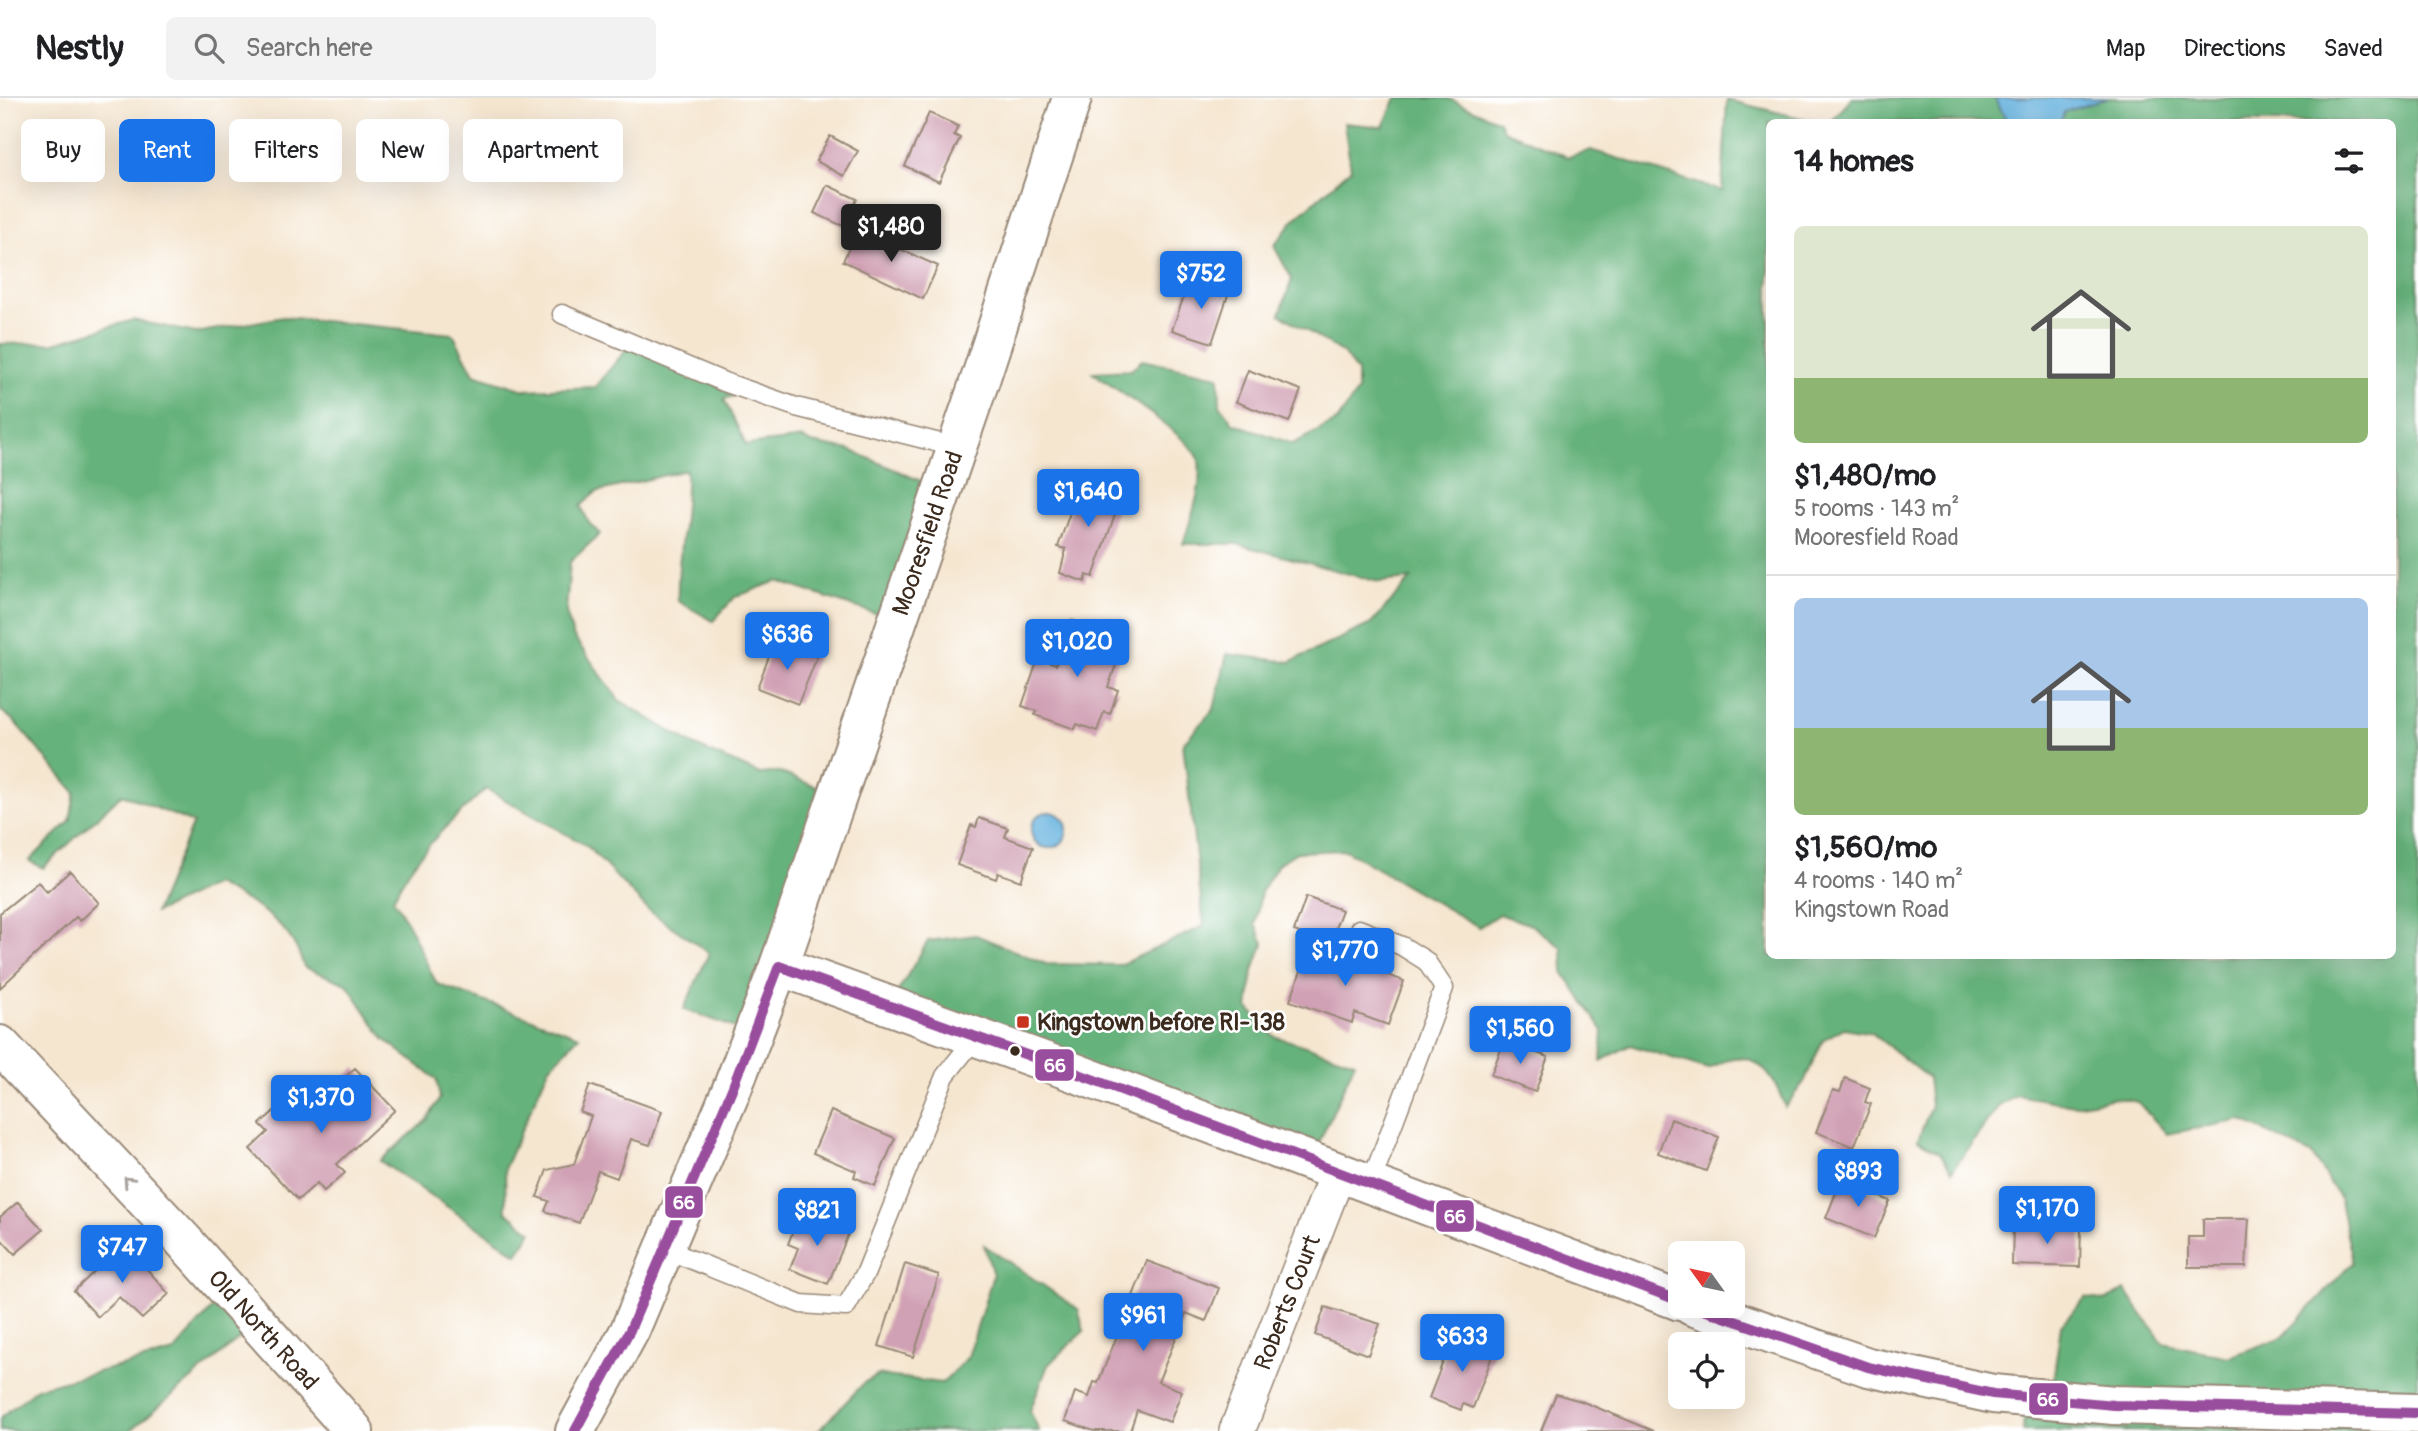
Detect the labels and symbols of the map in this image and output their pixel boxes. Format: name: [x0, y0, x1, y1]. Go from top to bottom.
pin: $1,480: [834, 204, 948, 264]
pin: $752: [1160, 252, 1242, 311]
street label: Mooresfield Road: [886, 447, 970, 619]
pin: $1,640: [1031, 470, 1145, 529]
pin: $636: [746, 612, 828, 672]
pin: $1,020: [1020, 620, 1134, 679]
pin: $1,770: [1288, 928, 1402, 988]
pin: $1,560: [1463, 1006, 1577, 1066]
place label: Kingstown before RI-138: [1037, 1008, 1285, 1037]
marker: Kingstown before RI-138: [1015, 1014, 1031, 1030]
unlabelled marker: [1008, 1044, 1022, 1058]
line badge: 66: [1034, 1048, 1075, 1082]
text: 66: [1044, 1054, 1066, 1078]
pin: $1,370: [264, 1076, 378, 1135]
pin: $893: [1817, 1150, 1899, 1209]
one-way arrow: [123, 1176, 136, 1189]
line badge: 66: [664, 1185, 704, 1219]
pin: $1,170: [1990, 1186, 2104, 1246]
pin: $821: [776, 1188, 858, 1248]
text: 66: [673, 1191, 695, 1215]
line badge: 66: [1435, 1199, 1475, 1233]
text: 66: [1444, 1205, 1466, 1229]
pin: $747: [81, 1226, 163, 1285]
street label: Roberts Court: [1248, 1231, 1327, 1374]
north arrow: [1668, 1241, 1745, 1318]
street label: Old North Road: [202, 1264, 324, 1396]
pin: $961: [1102, 1294, 1184, 1353]
pin: $633: [1421, 1314, 1503, 1374]
line badge: 66: [2028, 1382, 2069, 1416]
text: 66: [2037, 1388, 2059, 1412]

